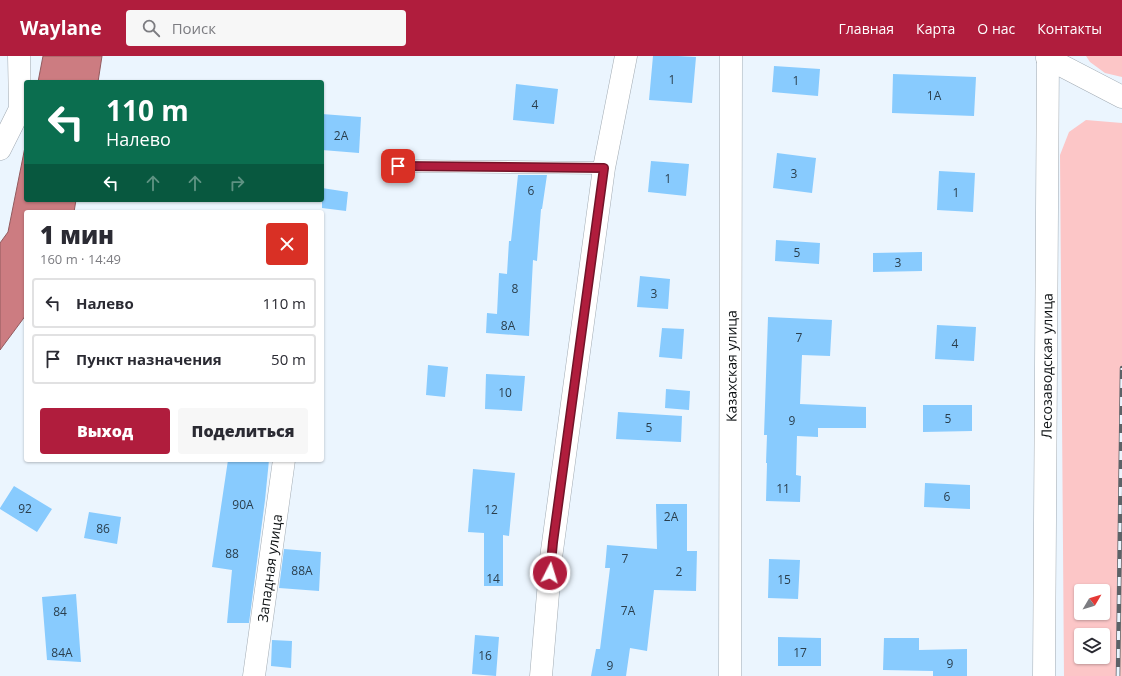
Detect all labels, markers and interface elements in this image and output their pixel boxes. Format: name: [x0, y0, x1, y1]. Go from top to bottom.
search box: [126, 10, 406, 46]
text: Waylane: [20, 15, 102, 41]
icon: search: [140, 17, 162, 39]
text: Поиск: [172, 18, 216, 38]
text: Главная: [839, 19, 894, 38]
text: Карта: [916, 19, 955, 38]
text: О нас: [977, 19, 1015, 38]
text: Контакты: [1037, 19, 1102, 38]
house number: 1: [669, 71, 675, 88]
house number: 1: [793, 72, 799, 89]
house number: 1А: [927, 87, 942, 104]
text: 110 m: [106, 91, 189, 129]
icon: left: [40, 96, 92, 148]
house number: 4: [532, 96, 539, 113]
text: Налево: [106, 127, 171, 151]
house number: 2А: [334, 127, 349, 144]
pin: [381, 149, 415, 183]
icon: arrive: [387, 155, 409, 177]
house number: 3: [791, 165, 798, 182]
house number: 1: [665, 170, 671, 187]
icon: left: [100, 172, 122, 194]
icon: ahead: [142, 172, 164, 194]
icon: ahead: [184, 172, 206, 194]
icon: right: [226, 172, 248, 194]
house number: 6: [528, 182, 535, 199]
house number: 1: [953, 184, 959, 201]
text: 1 мин: [40, 218, 114, 251]
button: close: [266, 223, 308, 265]
house number: 5: [794, 244, 801, 261]
text: 160 m · 14:49: [40, 250, 121, 268]
house number: 3: [895, 254, 902, 271]
house number: 8: [512, 280, 519, 297]
house number: 3: [651, 285, 658, 302]
icon: left: [42, 292, 64, 314]
text: Налево: [76, 293, 134, 313]
text: 110 m: [262, 293, 306, 313]
street label: Лесозаводская улица: [1036, 293, 1056, 439]
street label: Казахская улица: [721, 310, 740, 422]
house number: 8А: [501, 317, 516, 334]
house number: 7: [796, 329, 803, 346]
house number: 4: [952, 335, 959, 352]
icon: arrive: [42, 348, 64, 370]
text: Пункт назначения: [76, 349, 222, 369]
text: 50 m: [271, 349, 306, 369]
house number: 10: [498, 384, 512, 401]
button: Выход: [40, 408, 170, 454]
button: Поделиться: [178, 408, 308, 454]
house number: 5: [945, 410, 952, 427]
house number: 9: [789, 412, 796, 429]
house number: 5: [646, 419, 653, 436]
house number: 11: [776, 480, 790, 497]
house number: 6: [944, 488, 951, 505]
house number: 90А: [232, 496, 254, 513]
house number: 92: [18, 500, 32, 517]
house number: 12: [484, 501, 498, 518]
house number: 2А: [664, 508, 679, 525]
street label: Западная улица: [252, 513, 286, 623]
house number: 86: [96, 520, 110, 537]
house number: 88: [225, 545, 239, 562]
house number: 7: [622, 550, 629, 567]
position arrow: [529, 552, 571, 594]
house number: 88А: [291, 562, 313, 579]
house number: 2: [676, 563, 683, 580]
house number: 14: [486, 570, 500, 587]
house number: 15: [777, 571, 791, 588]
north arrow: [1074, 584, 1110, 620]
map controls: [1074, 584, 1110, 664]
house number: 7А: [621, 602, 636, 619]
house number: 84: [53, 603, 67, 620]
button: layers: [1074, 628, 1110, 664]
house number: 84А: [51, 644, 73, 661]
house number: 17: [793, 644, 807, 661]
house number: 16: [478, 647, 492, 664]
house number: 9: [947, 655, 954, 672]
house number: 9: [607, 657, 614, 674]

